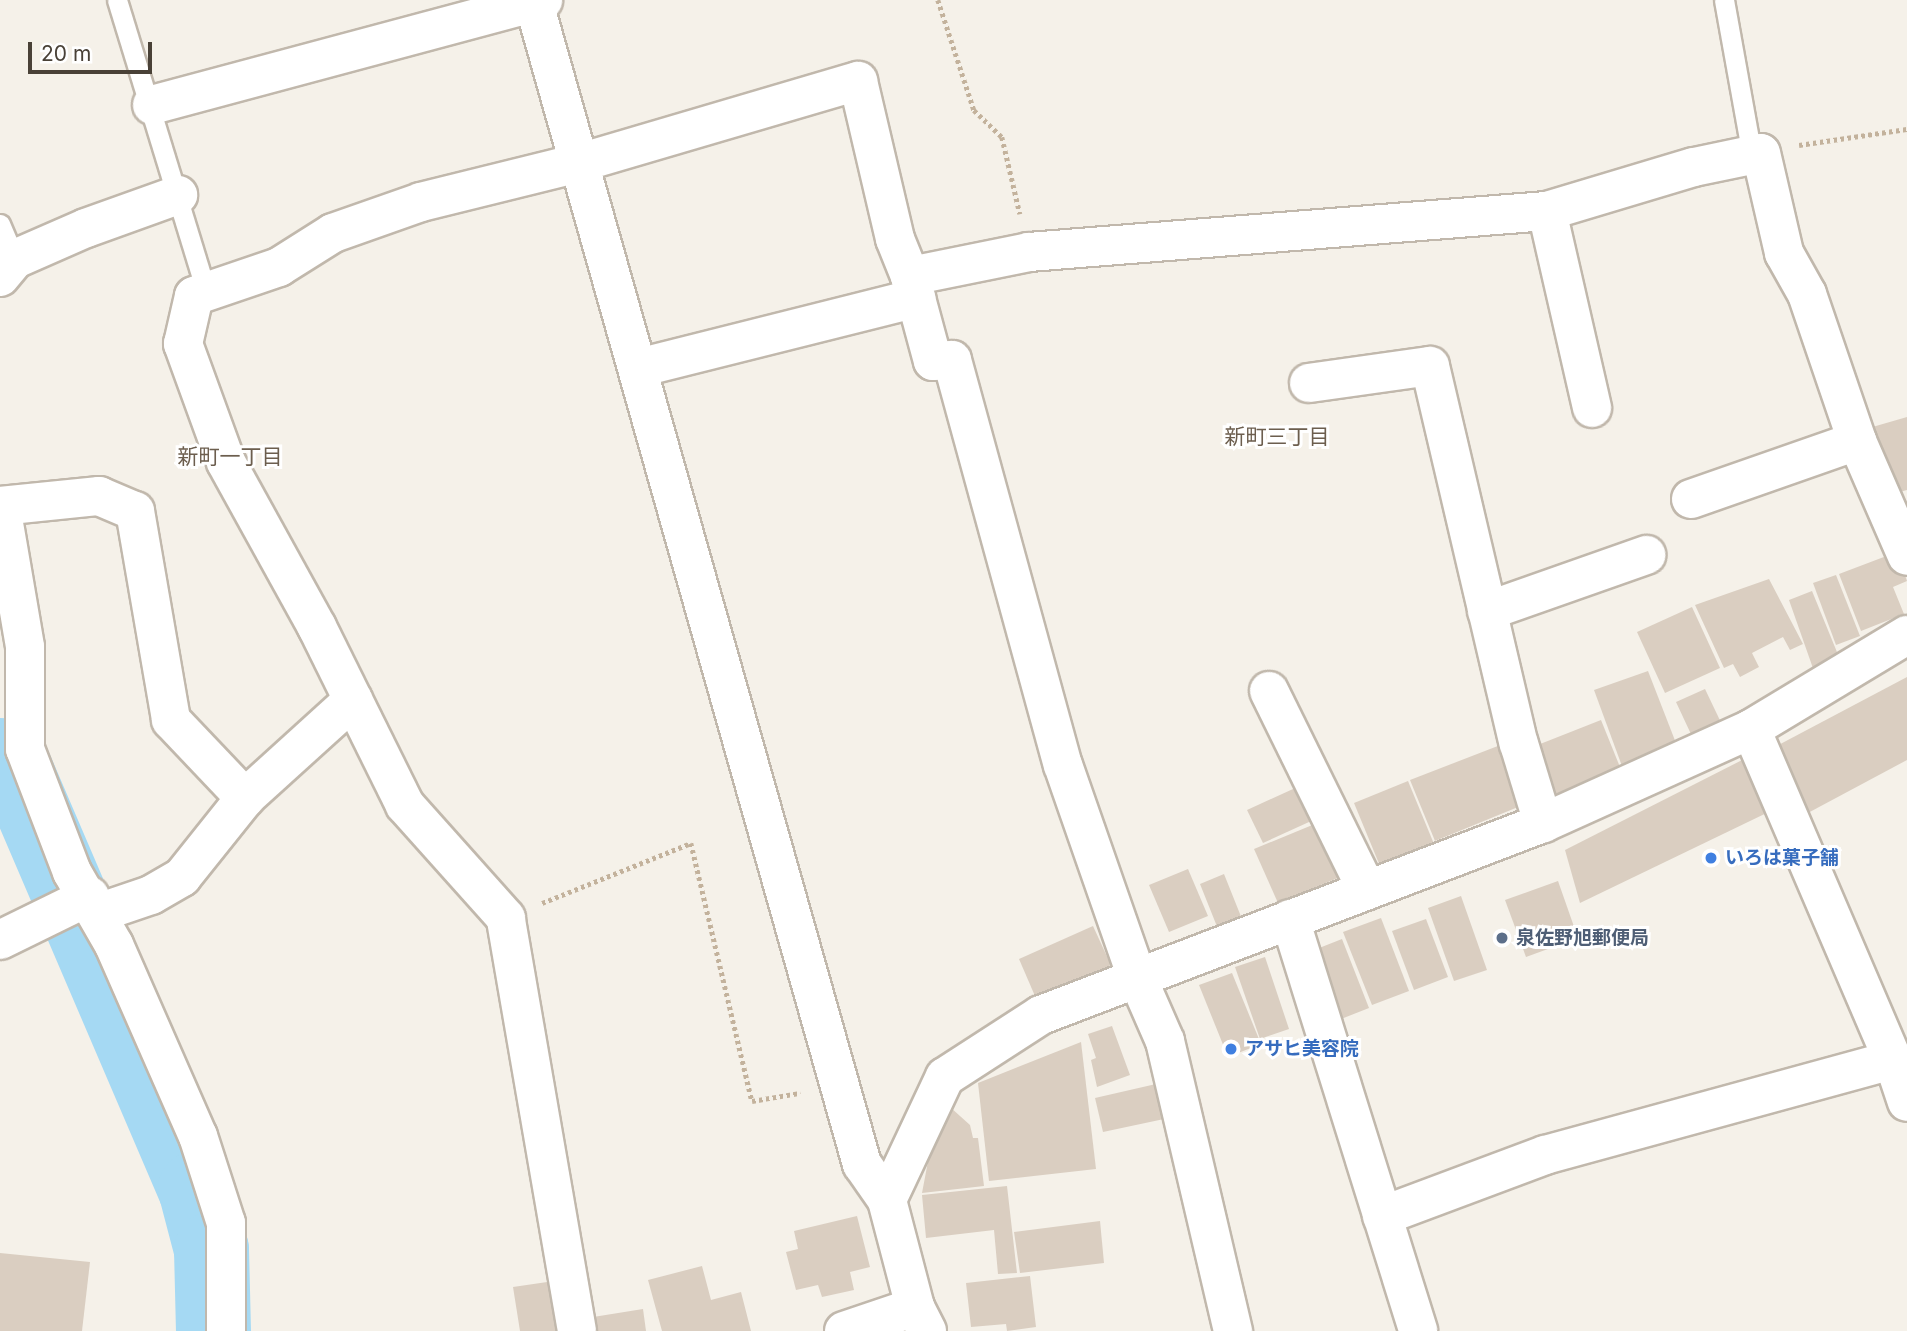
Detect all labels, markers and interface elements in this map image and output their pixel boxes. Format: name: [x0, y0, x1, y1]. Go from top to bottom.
scale bar: [32, 28, 156, 72]
text: 20 m: [41, 41, 91, 66]
district label: 新町三丁目: [1225, 424, 1329, 450]
district label: 新町一丁目: [178, 444, 282, 470]
place label: いろは菓子舗: [1725, 847, 1839, 869]
marker: いろは菓子舗: [1703, 850, 1719, 866]
place label: 泉佐野旭郵便局: [1516, 927, 1649, 949]
marker: 泉佐野旭郵便局: [1494, 930, 1510, 946]
place label: アサヒ美容院: [1245, 1038, 1359, 1060]
marker: アサヒ美容院: [1223, 1041, 1239, 1057]

